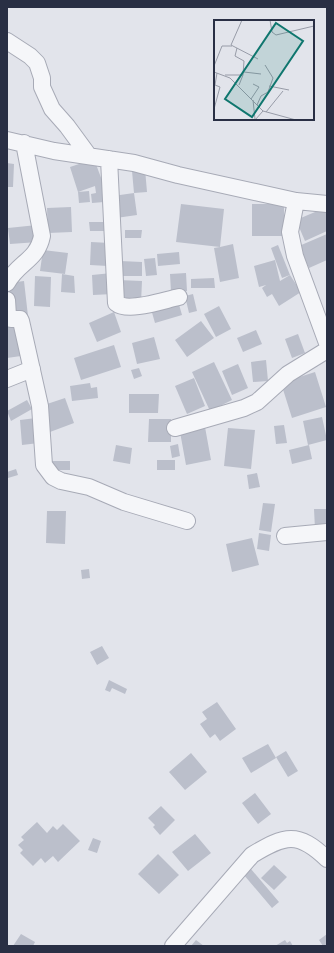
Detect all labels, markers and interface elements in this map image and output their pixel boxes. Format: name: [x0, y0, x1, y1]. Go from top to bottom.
inset map: [214, 20, 314, 120]

